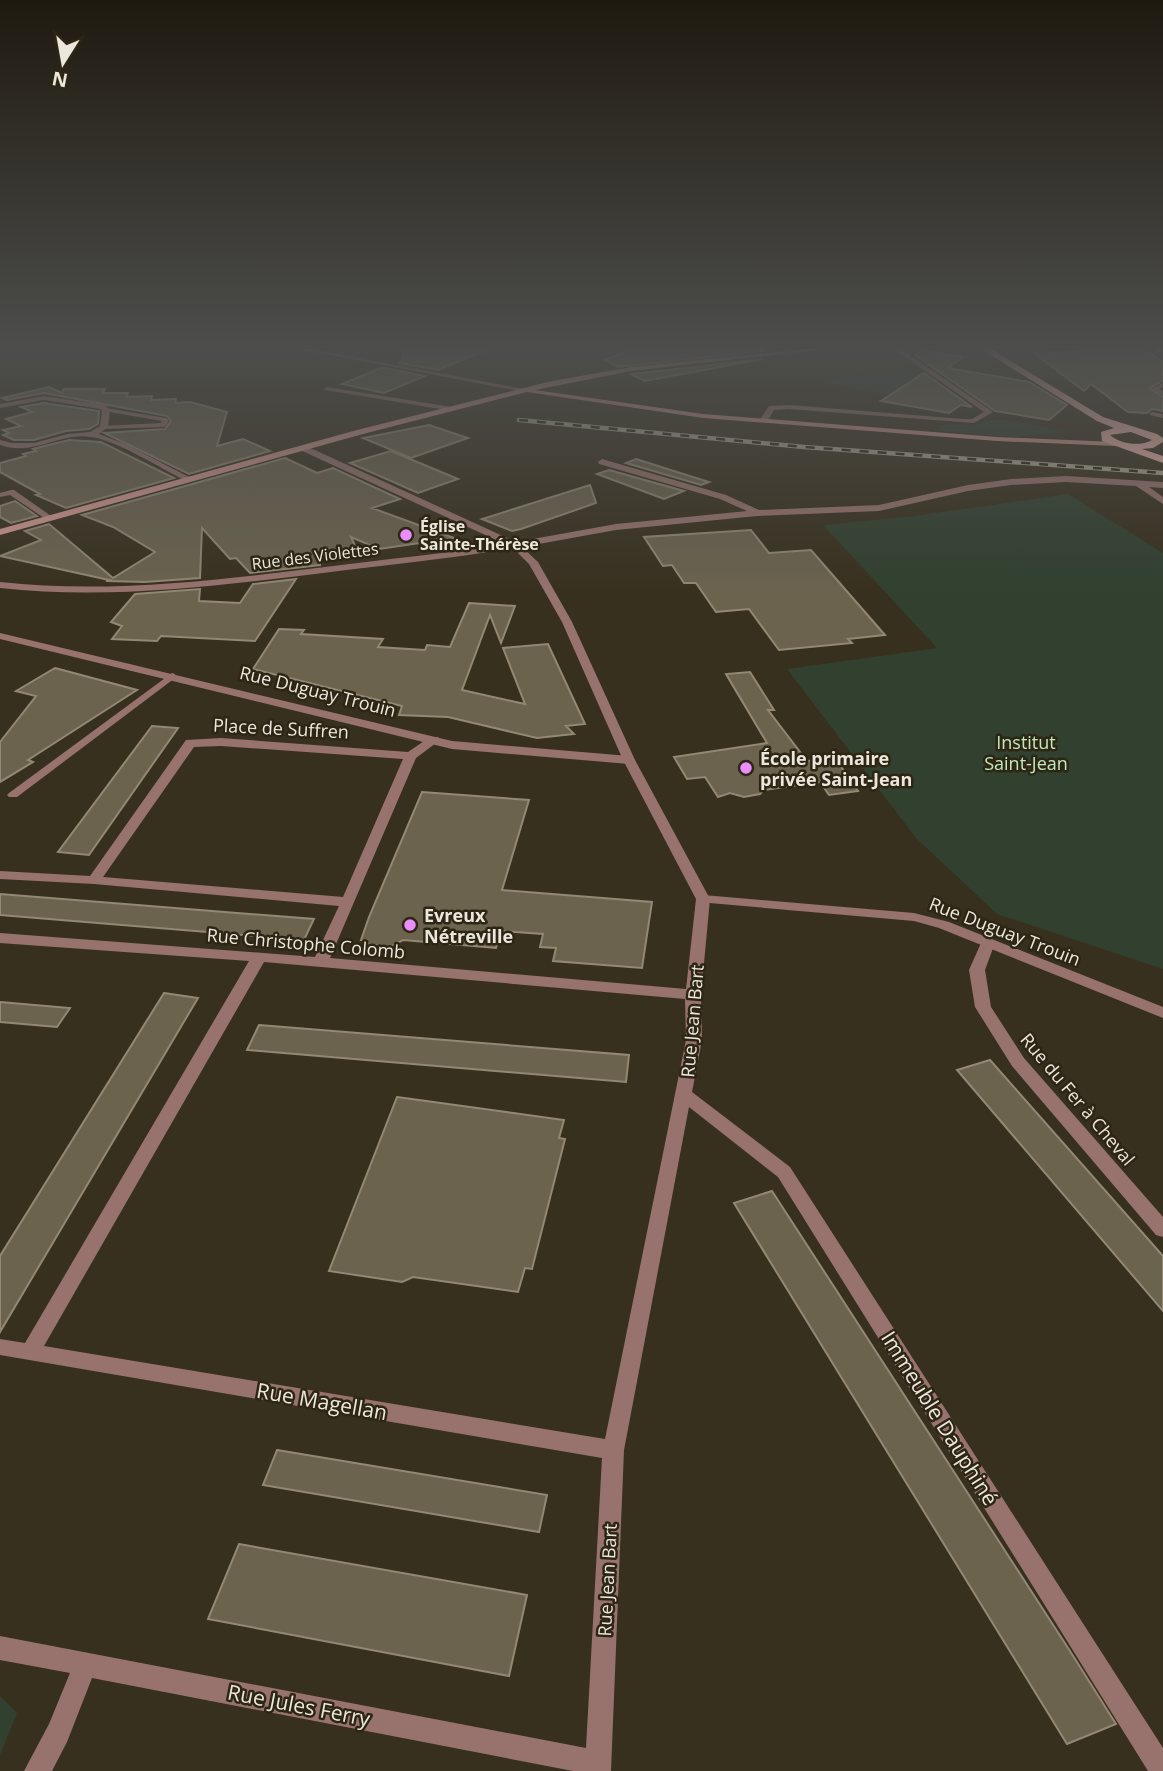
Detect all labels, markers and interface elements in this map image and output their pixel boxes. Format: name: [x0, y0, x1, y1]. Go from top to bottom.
north arrow: [28, 28, 98, 98]
text: N: [50, 65, 70, 94]
place label: Église Sainte-Thérèse: [420, 515, 539, 555]
marker: Église Sainte-Thérèse: [398, 527, 414, 543]
street label: Rue des Violettes: [250, 537, 380, 575]
street label: Rue Duguay Trouin: [237, 660, 399, 722]
street label: Place de Suffren: [212, 712, 350, 744]
park label: Institut Saint-Jean: [984, 730, 1068, 775]
place label: École primaire privée Saint-Jean: [760, 746, 912, 791]
marker: École primaire privée Saint-Jean: [738, 760, 754, 776]
street label: Rue Duguay Trouin: [926, 891, 1084, 971]
place label: Evreux Nétreville: [424, 903, 513, 948]
marker: Evreux Nétreville: [402, 917, 418, 933]
street label: Rue Christophe Colomb: [206, 922, 406, 964]
street label: Rue Jean Bart: [675, 964, 709, 1078]
street label: Rue du Fer à Cheval: [1016, 1028, 1140, 1170]
street label: Immeuble Dauphiné: [875, 1326, 1005, 1510]
street label: Rue Magellan: [255, 1376, 389, 1426]
street label: Rue Jean Bart: [592, 1523, 622, 1637]
street label: Rue Jules Ferry: [225, 1677, 373, 1733]

